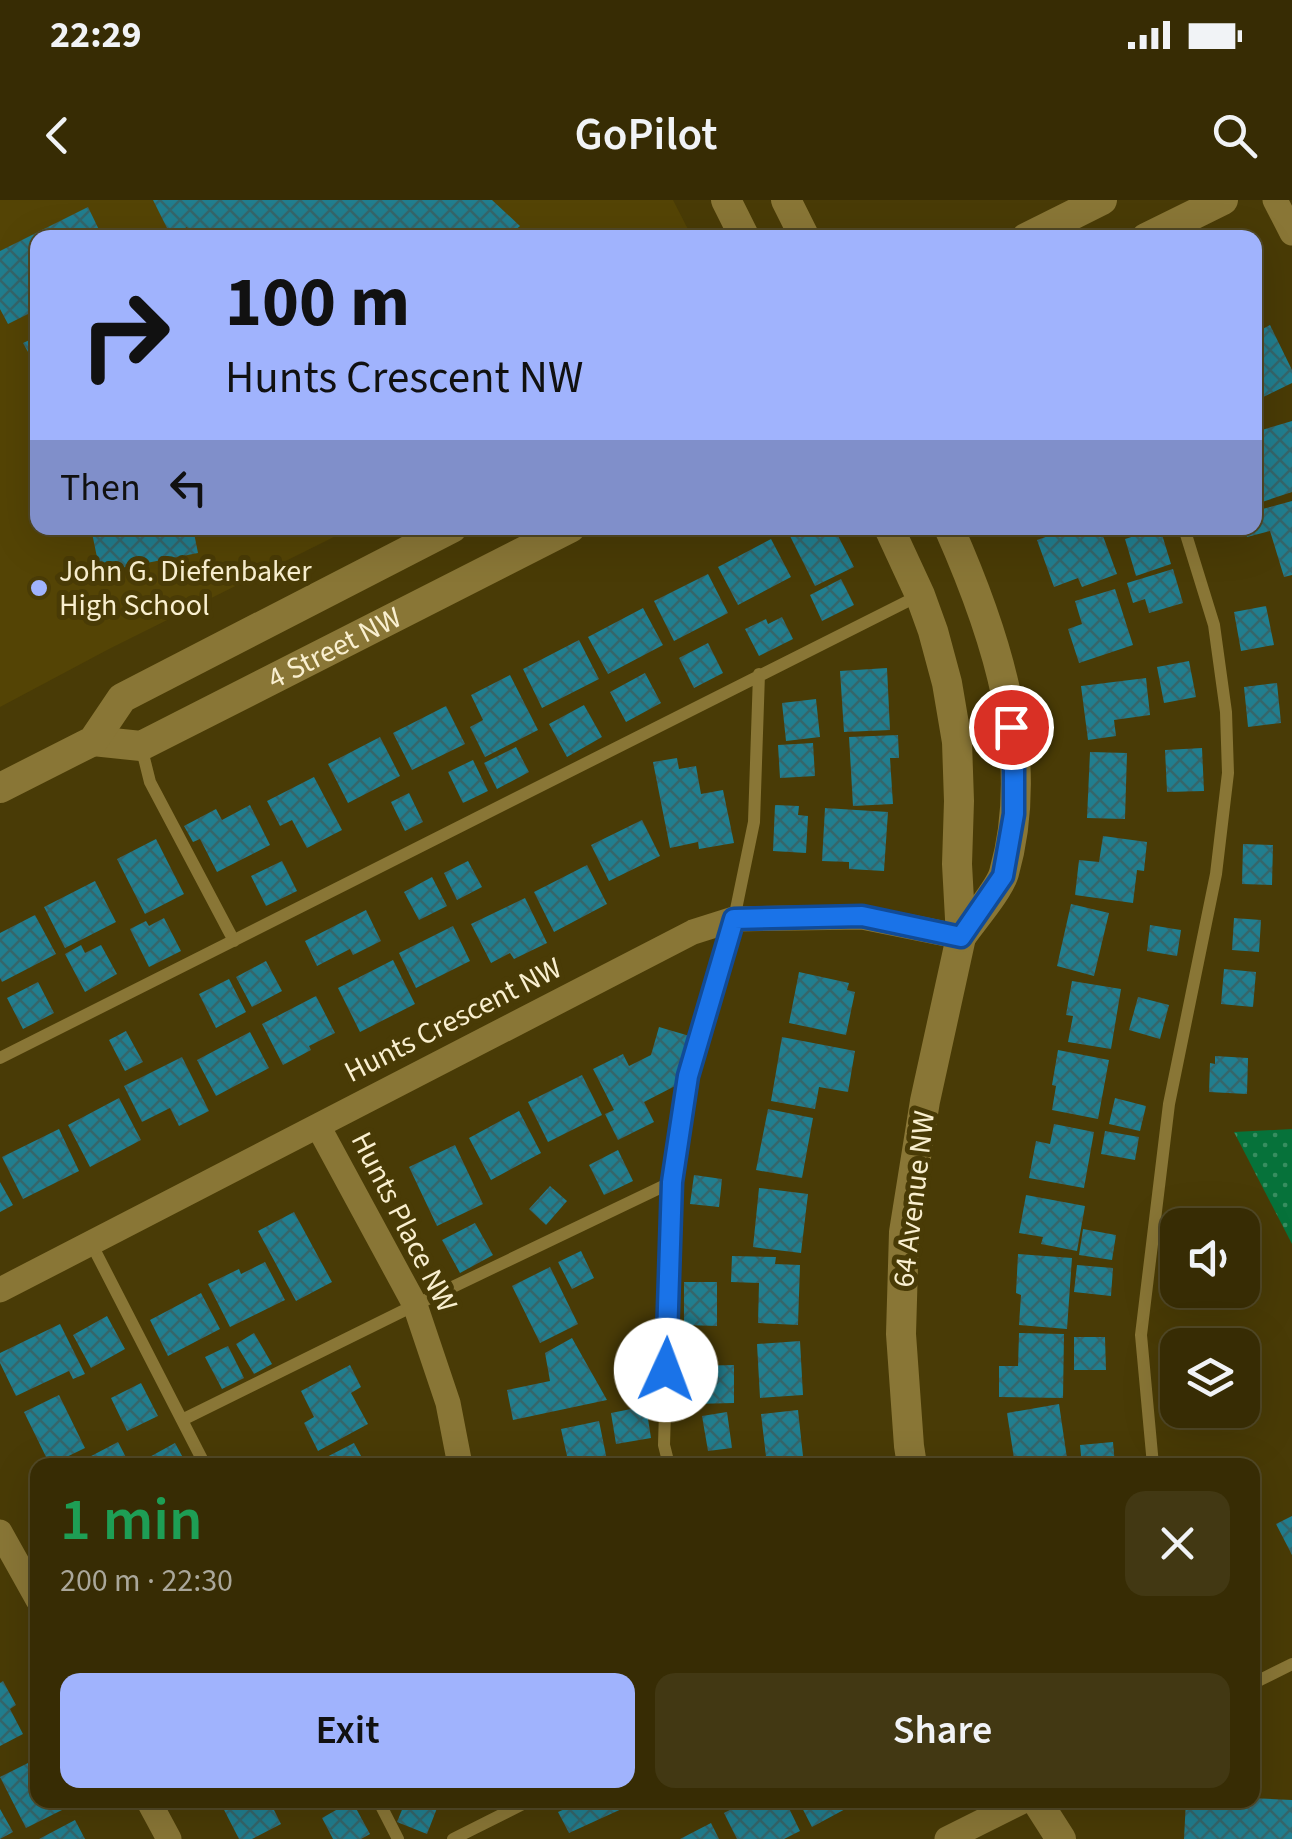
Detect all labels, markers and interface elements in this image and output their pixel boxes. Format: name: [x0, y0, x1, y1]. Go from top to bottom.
text: 22:29: [50, 8, 142, 62]
text: GoPilot: [574, 103, 718, 167]
icon: back: [30, 108, 85, 163]
icon: search: [1207, 108, 1262, 163]
text: 100 m: [225, 253, 410, 353]
icon: right: [60, 270, 190, 400]
text: Hunts Crescent NW: [225, 346, 583, 410]
icon: left: [161, 460, 216, 515]
text: Then: [60, 461, 141, 515]
place label: John G. Diefenbaker High School: [59, 550, 312, 627]
marker: John G. Diefenbaker High School: [28, 577, 50, 599]
street label: 4 Street NW: [260, 596, 409, 700]
pin: [969, 685, 1054, 770]
icon: arrive: [984, 700, 1039, 755]
street label: Hunts Crescent NW: [337, 947, 569, 1093]
street label: 64 Avenue NW: [882, 1108, 946, 1290]
street label: Hunts Place NW: [340, 1124, 468, 1320]
map controls: [1160, 1208, 1260, 1428]
button: sound: [1160, 1208, 1260, 1308]
position arrow: [614, 1318, 718, 1422]
button: layers: [1160, 1328, 1260, 1428]
text: 1 min: [60, 1478, 203, 1563]
button: close: [1125, 1491, 1230, 1596]
text: 200 m · 22:30: [60, 1558, 233, 1604]
button: Exit: [60, 1673, 635, 1788]
button: Share: [655, 1673, 1230, 1788]

